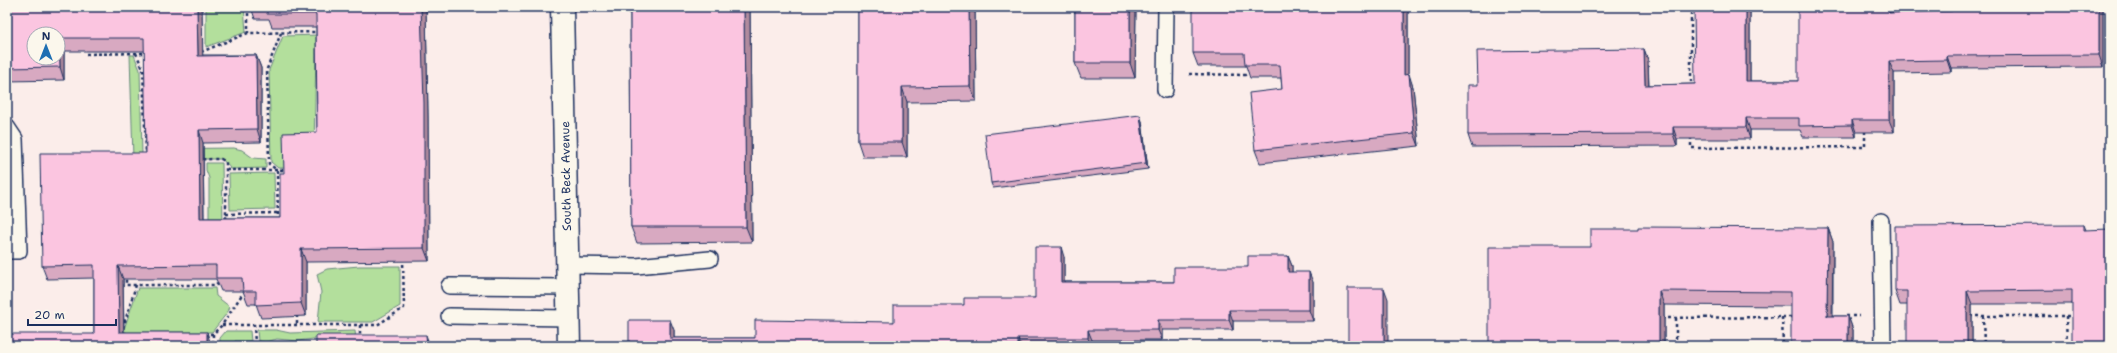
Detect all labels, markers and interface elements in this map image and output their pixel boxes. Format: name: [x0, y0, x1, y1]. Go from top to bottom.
north arrow: [26, 26, 66, 66]
text: N: [42, 29, 51, 44]
street label: South Beck Avenue: [557, 121, 575, 231]
scale bar: [28, 301, 116, 327]
text: 20 m: [34, 307, 65, 323]

